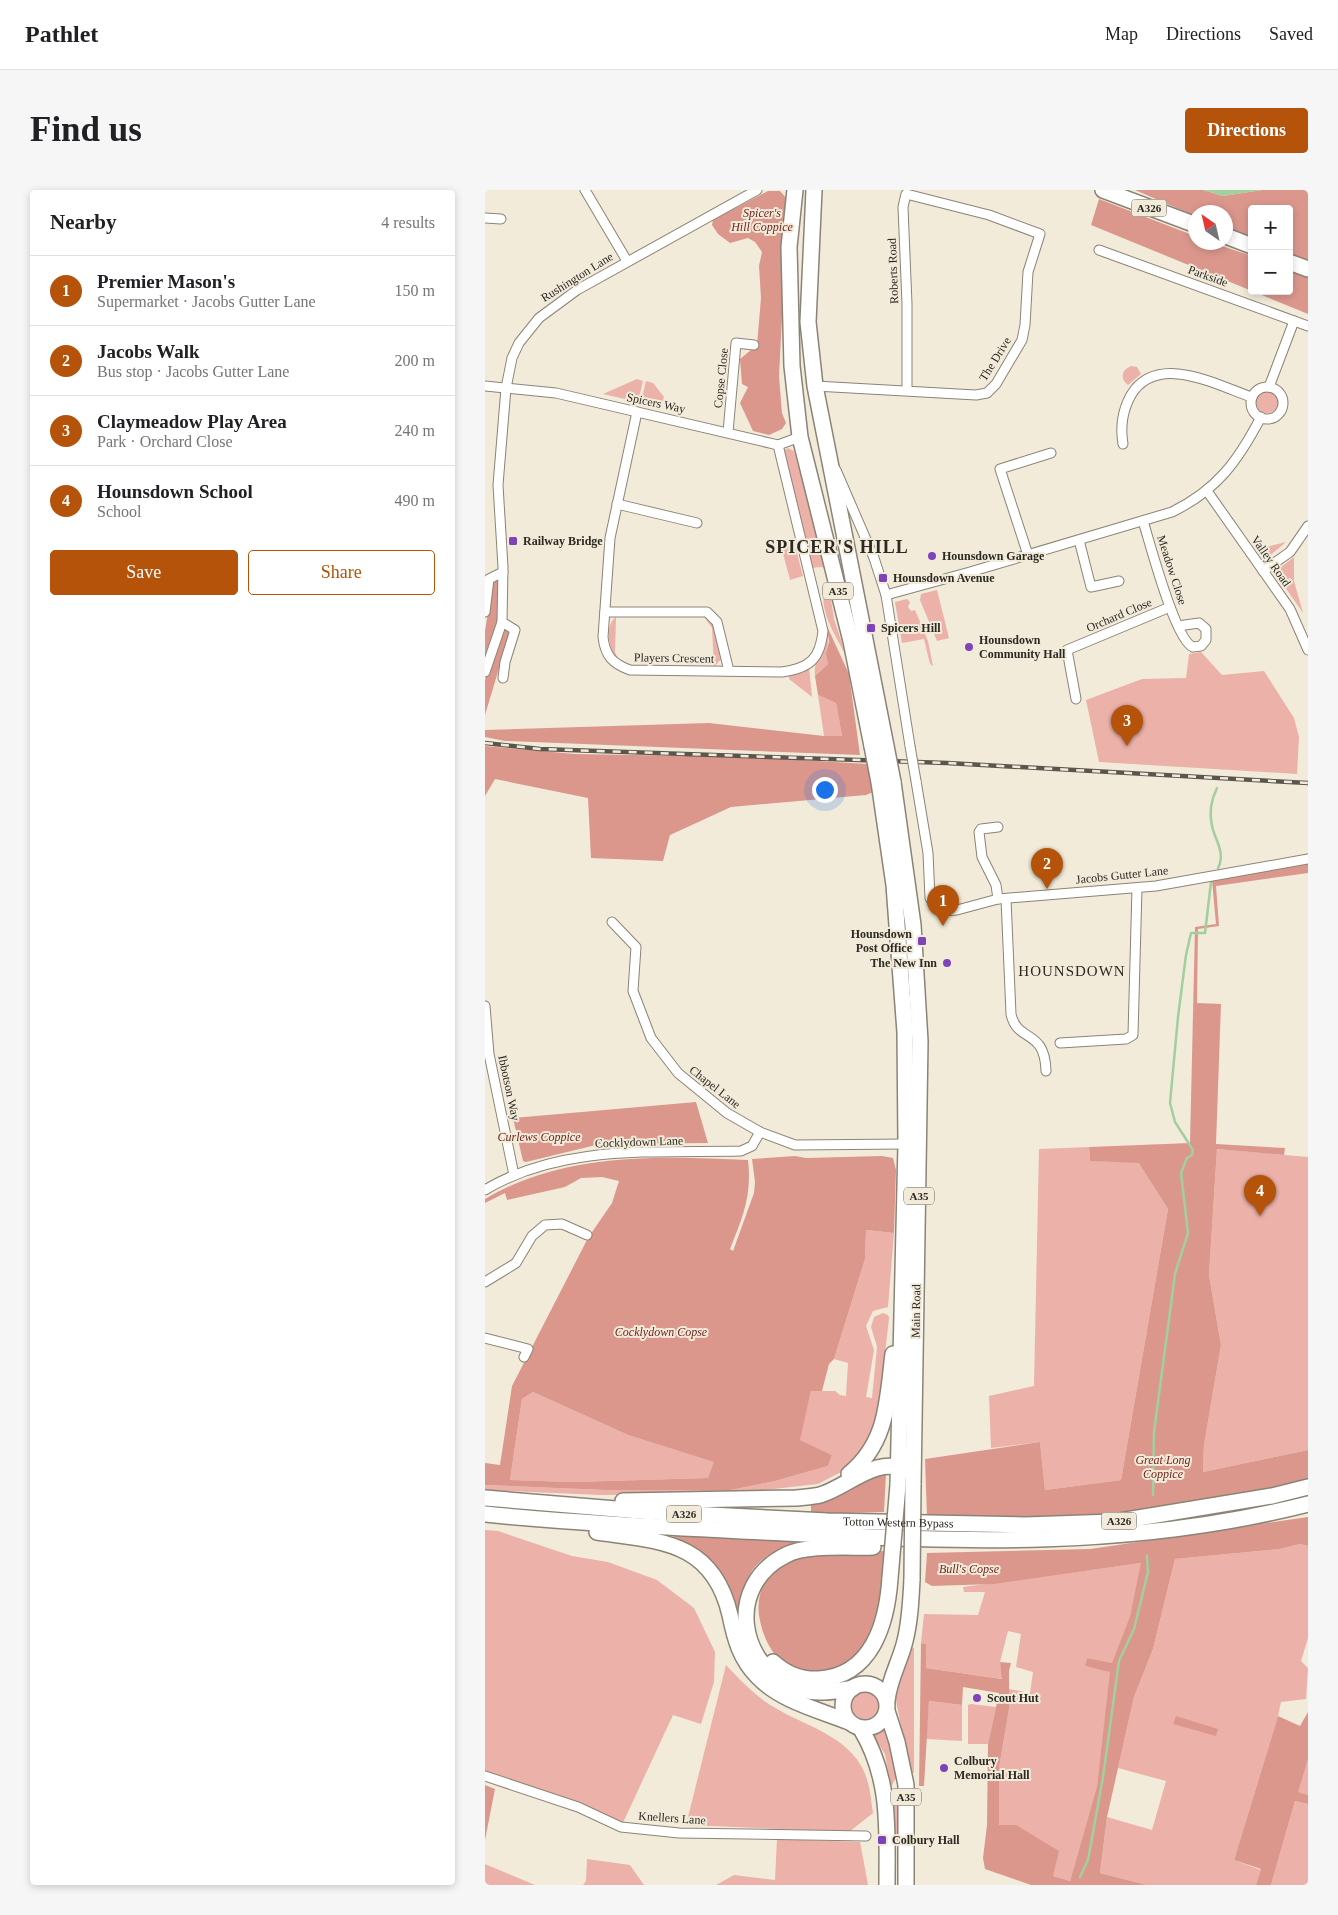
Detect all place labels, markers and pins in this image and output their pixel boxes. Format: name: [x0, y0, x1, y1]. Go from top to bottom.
place label: Railway Bridge: [523, 534, 603, 548]
marker: Railway Bridge: [507, 535, 519, 547]
place label: Hounsdown Garage: [942, 549, 1045, 563]
marker: Hounsdown Garage: [926, 550, 938, 562]
place label: Hounsdown Avenue: [893, 571, 995, 585]
marker: Hounsdown Avenue: [877, 572, 889, 584]
place label: Spicers Hill: [881, 621, 941, 635]
marker: Spicers Hill: [865, 622, 877, 634]
place label: Hounsdown Community Hall: [979, 633, 1066, 661]
marker: Hounsdown Community Hall: [963, 641, 975, 653]
pin: 3: [1111, 705, 1143, 746]
pin: 2: [1031, 848, 1063, 889]
pin: 1: [927, 885, 959, 926]
place label: Hounsdown Post Office: [851, 927, 913, 955]
marker: Hounsdown Post Office: [916, 935, 928, 947]
place label: The New Inn: [870, 956, 937, 970]
marker: The New Inn: [941, 957, 953, 969]
pin: 4: [1244, 1175, 1276, 1216]
place label: Scout Hut: [987, 1691, 1039, 1705]
marker: Scout Hut: [971, 1692, 983, 1704]
place label: Colbury Memorial Hall: [954, 1754, 1030, 1782]
marker: Colbury Memorial Hall: [938, 1762, 950, 1774]
place label: Colbury Hall: [892, 1833, 960, 1847]
marker: Colbury Hall: [876, 1834, 888, 1846]

